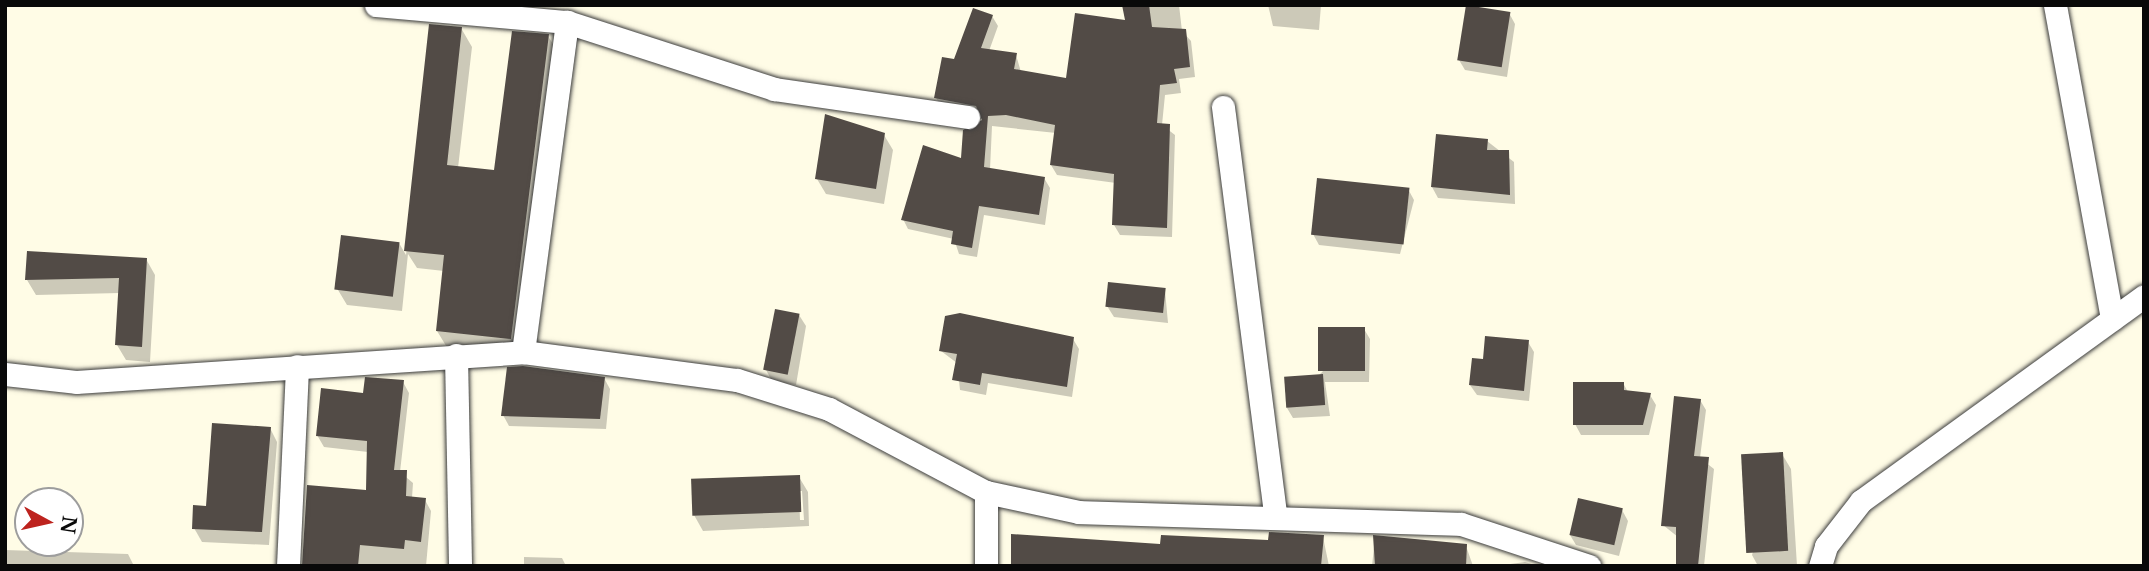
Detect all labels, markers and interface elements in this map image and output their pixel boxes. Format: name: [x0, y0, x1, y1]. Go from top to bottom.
north arrow: [14, 487, 84, 557]
text: N: [56, 514, 81, 535]

